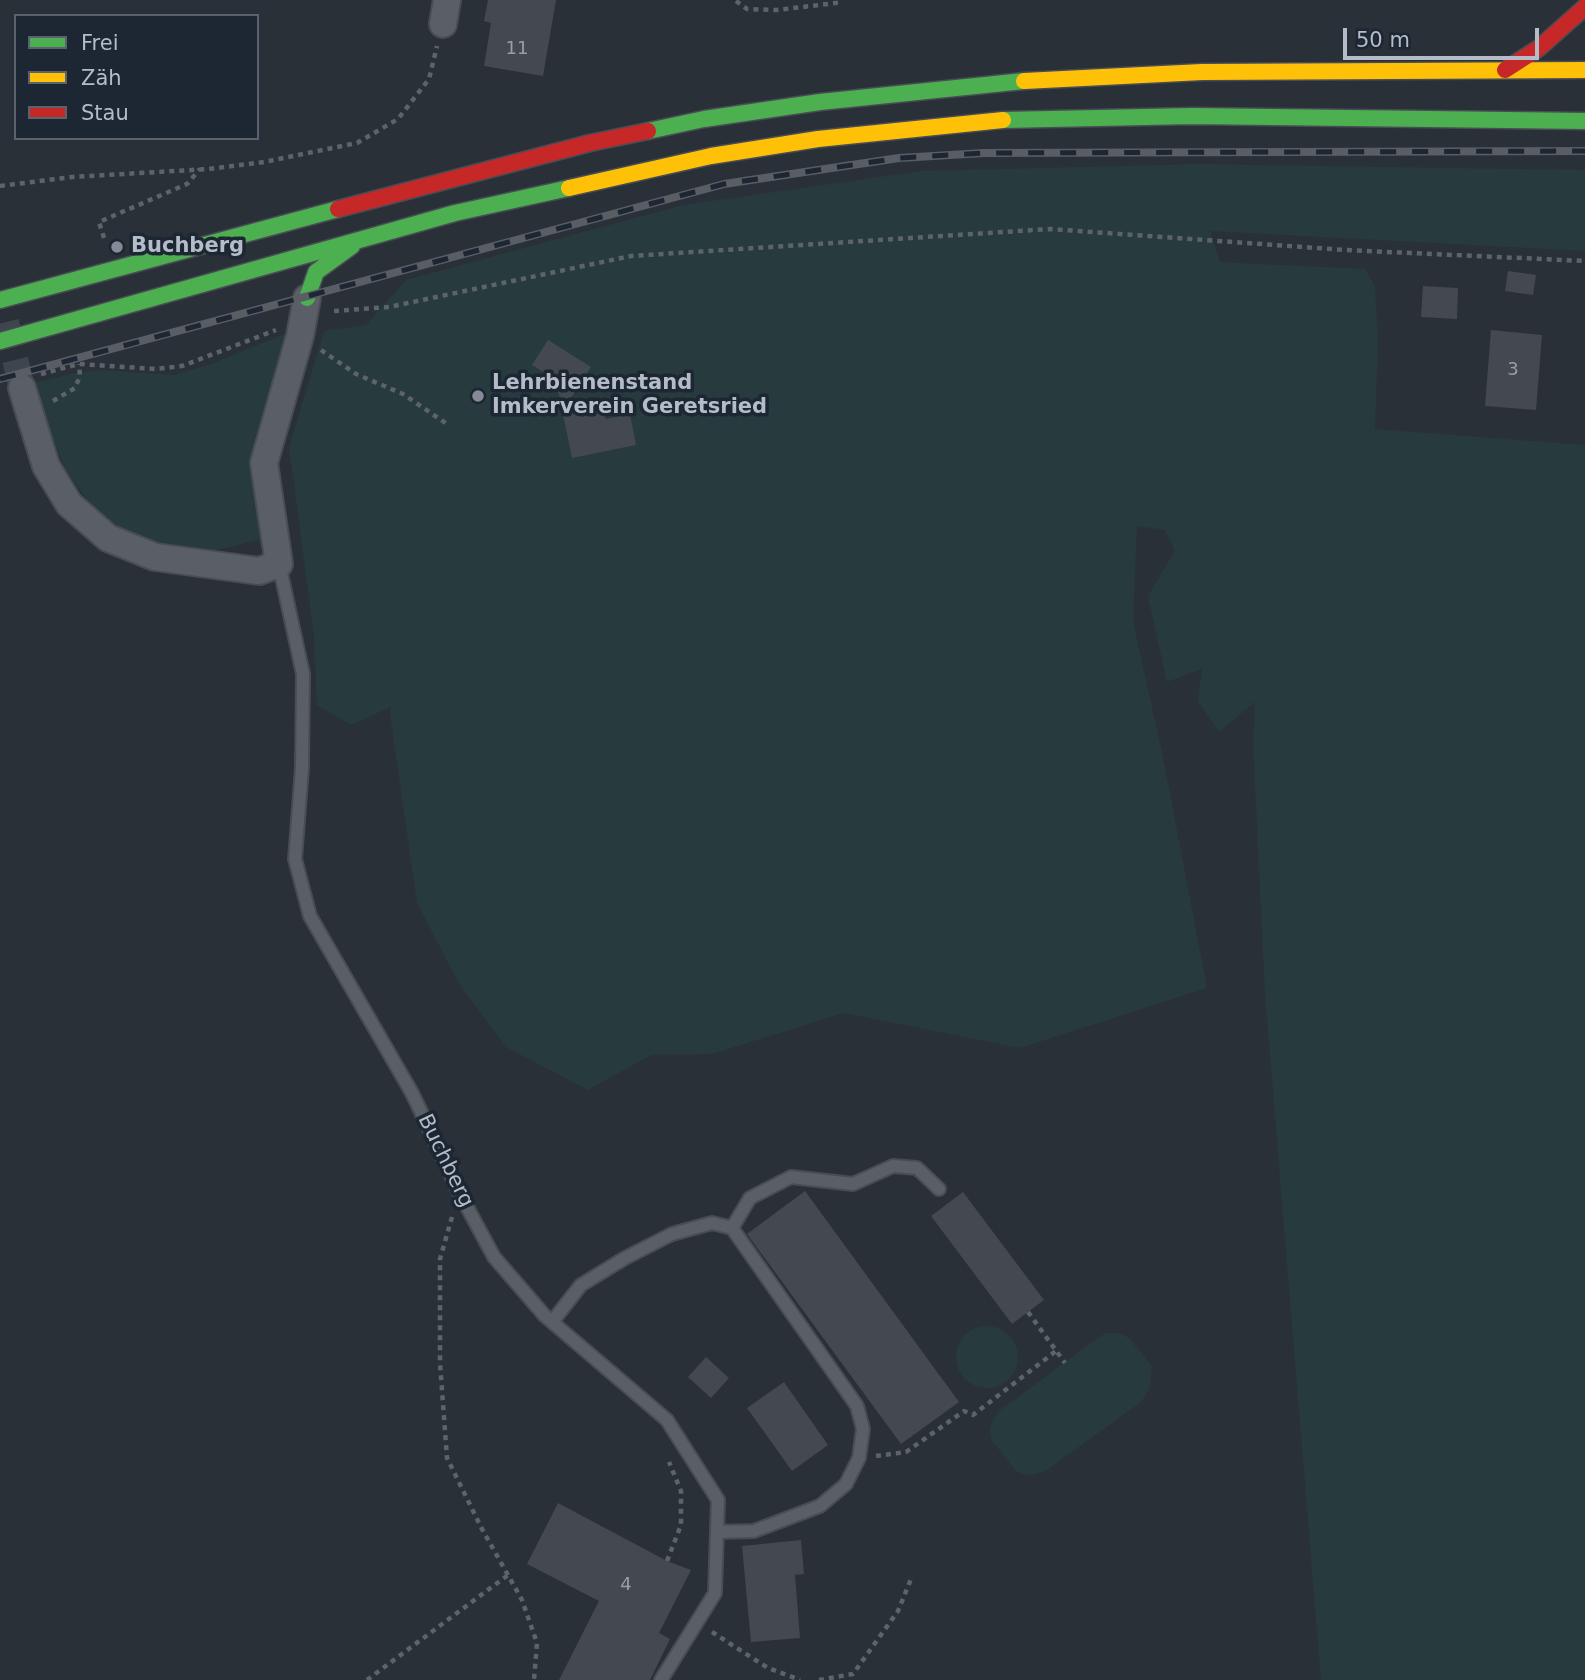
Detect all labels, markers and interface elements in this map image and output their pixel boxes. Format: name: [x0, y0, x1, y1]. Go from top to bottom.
legend: [14, 14, 259, 140]
scale bar: [1347, 14, 1543, 58]
text: 50 m: [1356, 28, 1410, 52]
text: Frei: [81, 31, 118, 55]
house number: 11: [506, 38, 528, 60]
text: Zäh: [81, 66, 122, 90]
text: Stau: [81, 101, 129, 125]
place label: Buchberg: [131, 234, 244, 260]
marker: Buchberg: [109, 239, 125, 255]
house number: 3: [1507, 359, 1519, 381]
place label: Lehrbienenstand Imkerverein Geretsried: [492, 371, 767, 421]
marker: Lehrbienenstand Imkerverein Geretsried: [470, 388, 486, 404]
street label: Buchberg: [412, 1110, 478, 1212]
house number: 4: [620, 1574, 632, 1596]

